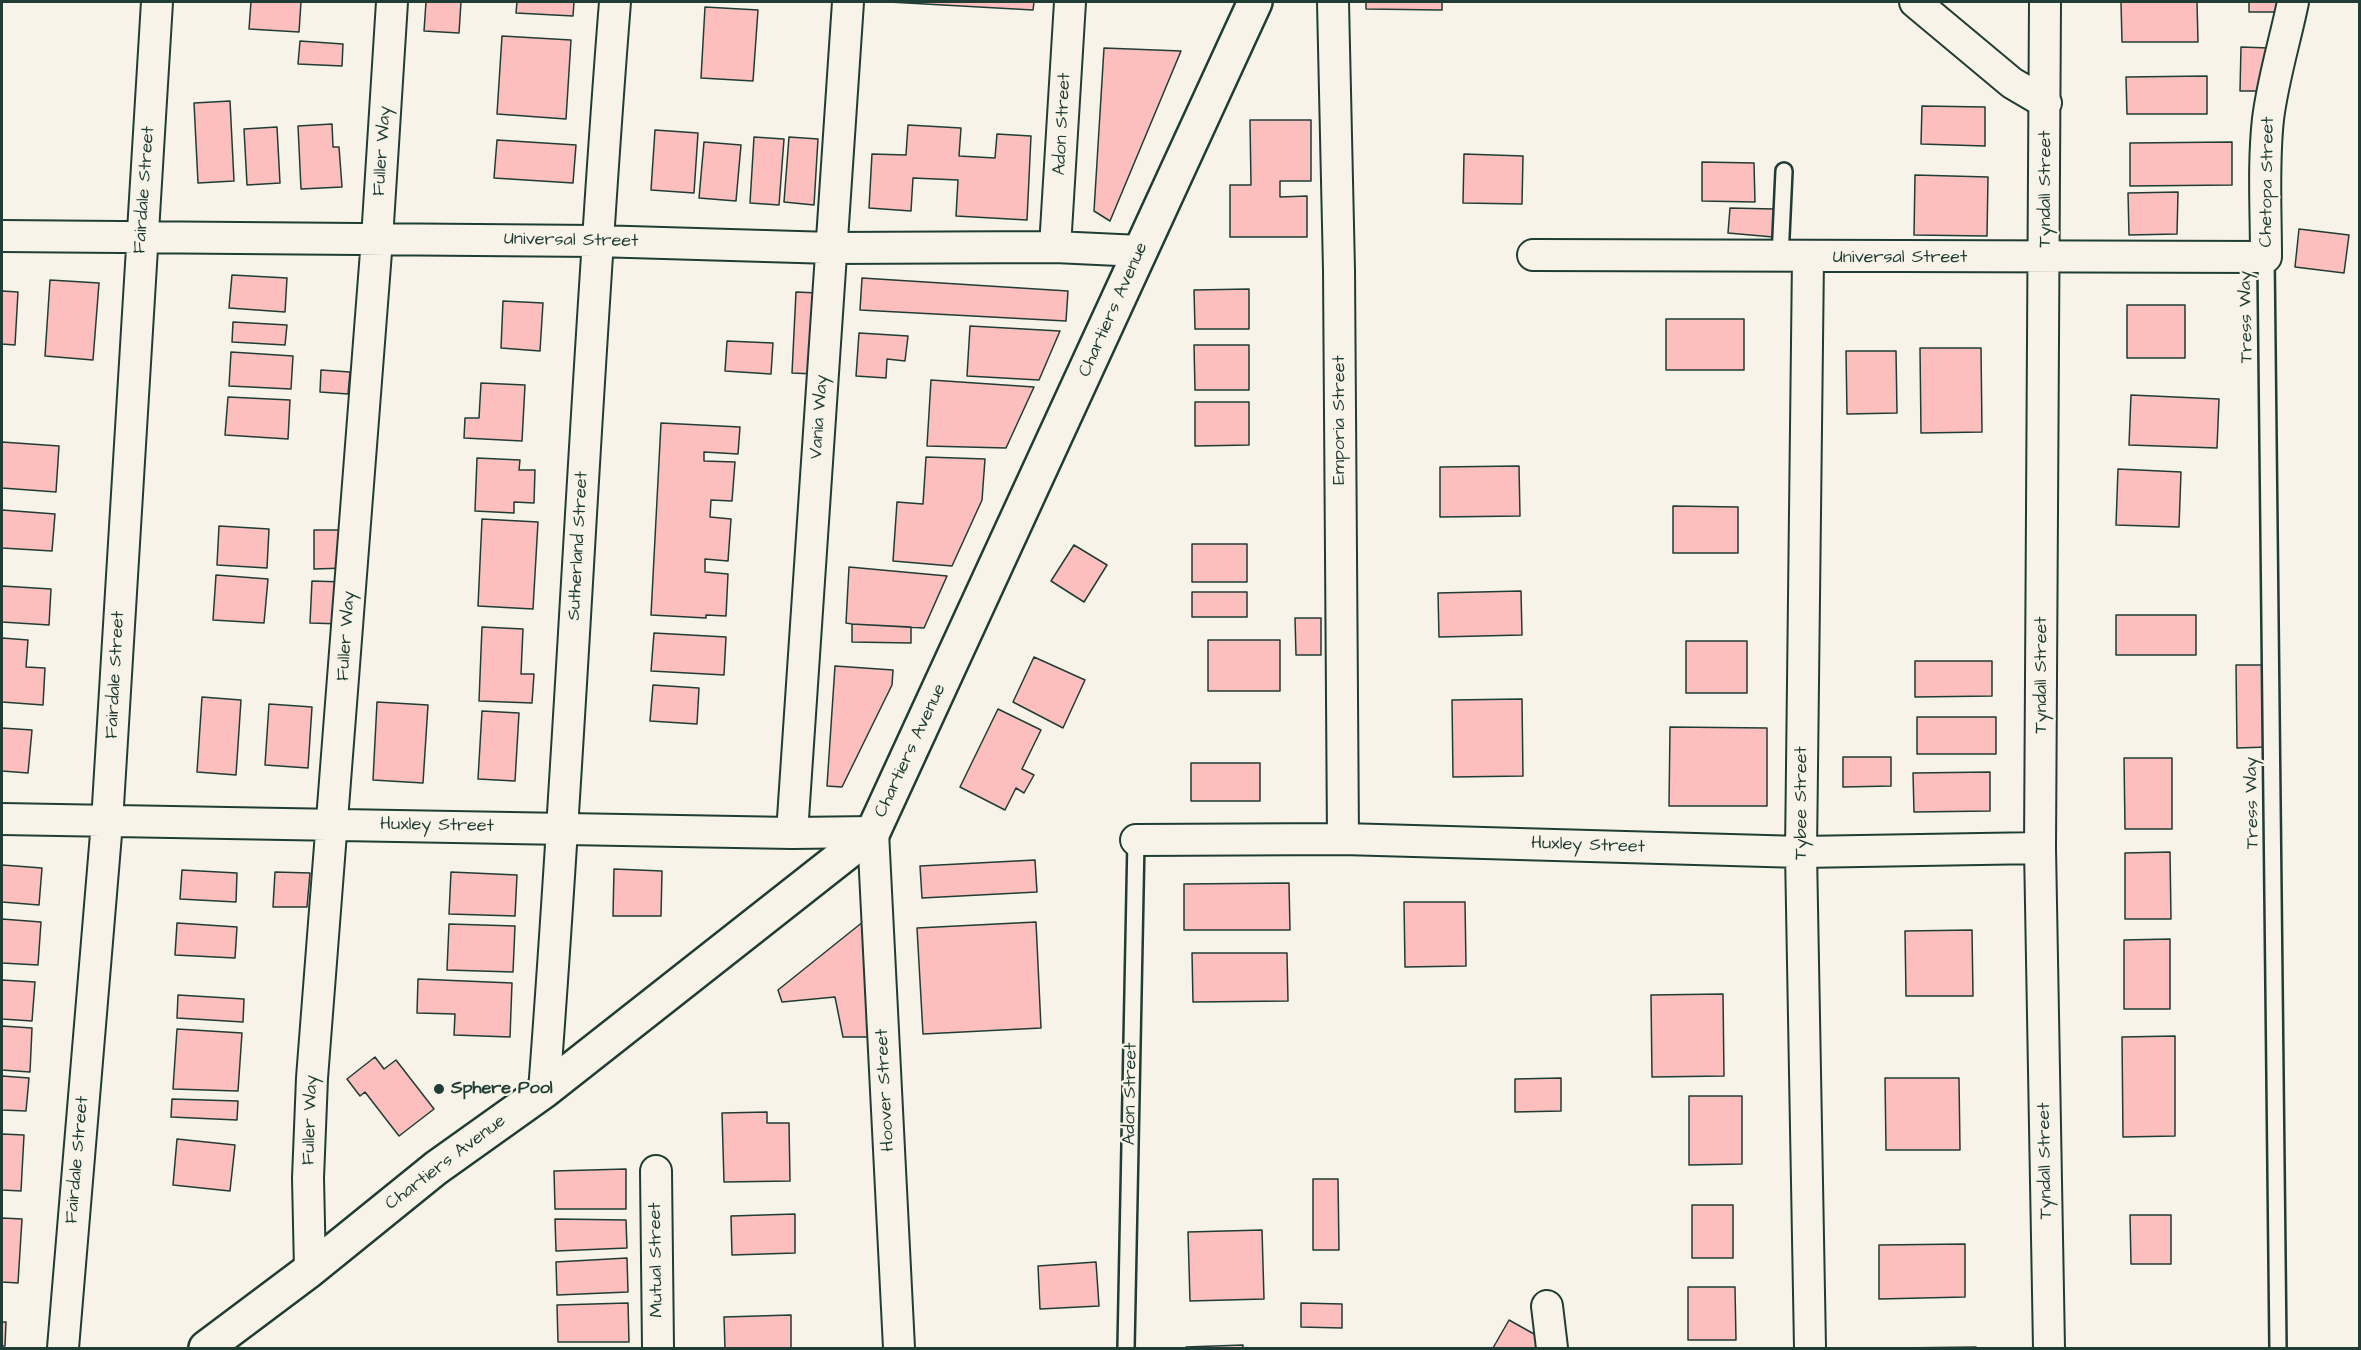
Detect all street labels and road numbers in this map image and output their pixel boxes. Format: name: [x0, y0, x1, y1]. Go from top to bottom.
street label: Adon Street: [1050, 72, 1076, 176]
street label: Fuller Way: [369, 105, 397, 197]
street label: Chetopa Street: [2256, 116, 2280, 248]
street label: Fairdale Street: [130, 125, 160, 255]
street label: Tyndall Street: [2035, 131, 2057, 247]
street label: Universal Street: [504, 229, 638, 253]
street label: Chartiers Avenue: [1075, 239, 1153, 381]
street label: Universal Street: [1833, 247, 1967, 269]
street label: Tress Way: [2235, 271, 2259, 363]
street label: Emporia Street: [1329, 355, 1351, 485]
street label: Vania Way: [806, 374, 834, 460]
street label: Sutherland Street: [564, 471, 594, 621]
street label: Fuller Way: [333, 590, 361, 682]
street label: Fairdale Street: [102, 611, 130, 739]
street label: Tyndall Street: [2031, 617, 2053, 733]
street label: Chartiers Avenue: [871, 681, 951, 821]
street label: Tybee Street: [1791, 746, 1813, 860]
street label: Tress Way: [2241, 757, 2265, 849]
street label: Huxley Street: [380, 814, 494, 838]
street label: Huxley Street: [1531, 833, 1645, 859]
street label: Hoover Street: [872, 1028, 900, 1152]
street label: Adon Street: [1119, 1043, 1143, 1145]
street label: Fuller Way: [299, 1075, 323, 1165]
street label: Fairdale Street: [62, 1095, 94, 1225]
street label: Tyndall Street: [2034, 1102, 2058, 1220]
street label: Chartiers Avenue: [382, 1111, 510, 1215]
street label: Mutual Street: [645, 1202, 669, 1318]

